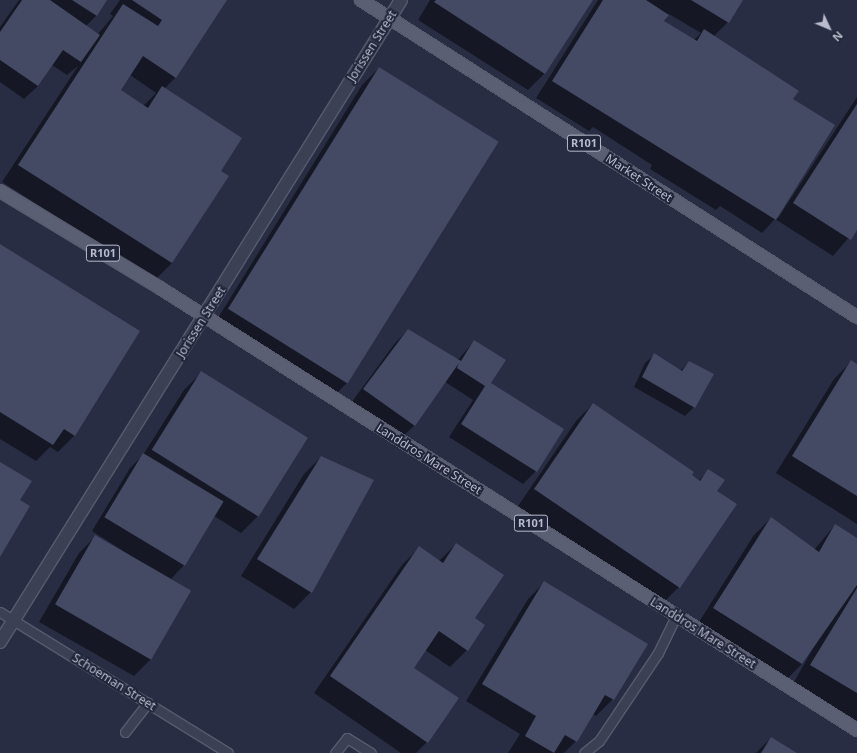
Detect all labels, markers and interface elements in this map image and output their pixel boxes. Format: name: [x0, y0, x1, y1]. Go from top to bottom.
street label: Jorissen Street: [344, 8, 400, 84]
north arrow: [809, 8, 849, 48]
text: N: [829, 28, 847, 45]
road number: R101: [566, 134, 602, 152]
street label: Market Street: [603, 151, 675, 205]
road number: R101: [85, 244, 121, 262]
street label: Jorissen Street: [173, 284, 229, 360]
street label: Landdros Mare Street: [374, 421, 484, 497]
road number: R101: [513, 514, 549, 532]
street label: Landdros Mare Street: [648, 595, 758, 671]
street label: Schoeman Street: [70, 651, 158, 713]

